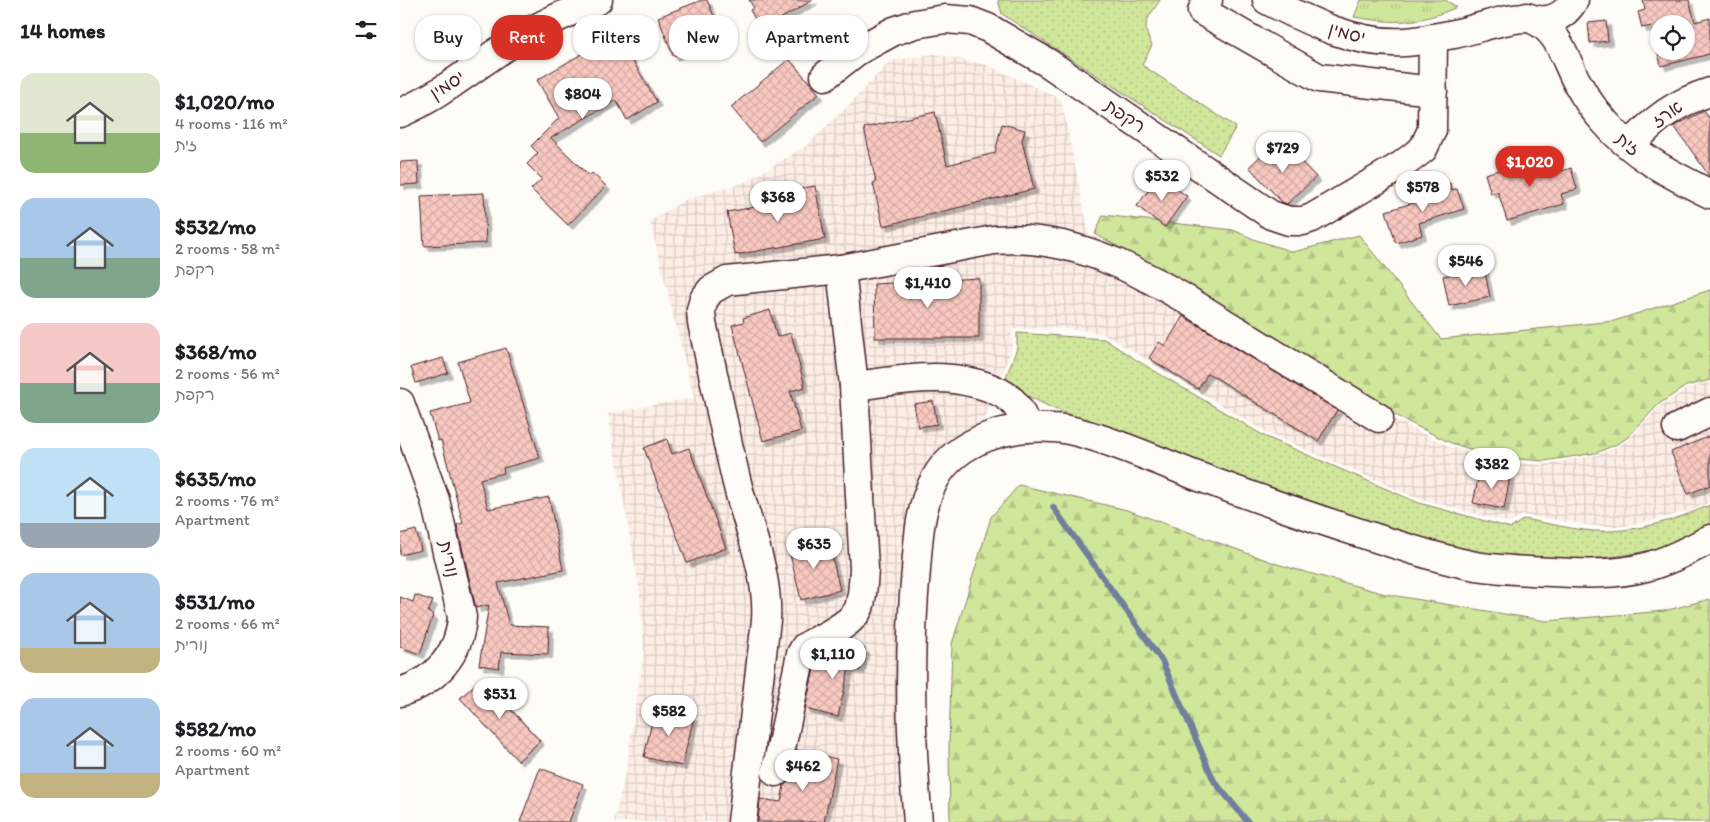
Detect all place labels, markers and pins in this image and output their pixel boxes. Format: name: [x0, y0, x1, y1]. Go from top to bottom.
pin: $804: [553, 78, 613, 120]
pin: $729: [1253, 132, 1313, 174]
pin: $1,020: [1489, 146, 1571, 188]
pin: $532: [1132, 160, 1192, 202]
pin: $578: [1393, 170, 1453, 213]
pin: $368: [748, 180, 808, 223]
pin: $546: [1436, 244, 1496, 287]
pin: $1,410: [887, 266, 969, 309]
pin: $382: [1462, 448, 1522, 490]
pin: $635: [784, 528, 844, 570]
pin: $1,110: [792, 638, 874, 680]
pin: $531: [470, 678, 530, 720]
pin: $582: [639, 694, 699, 737]
pin: $462: [773, 750, 833, 792]

